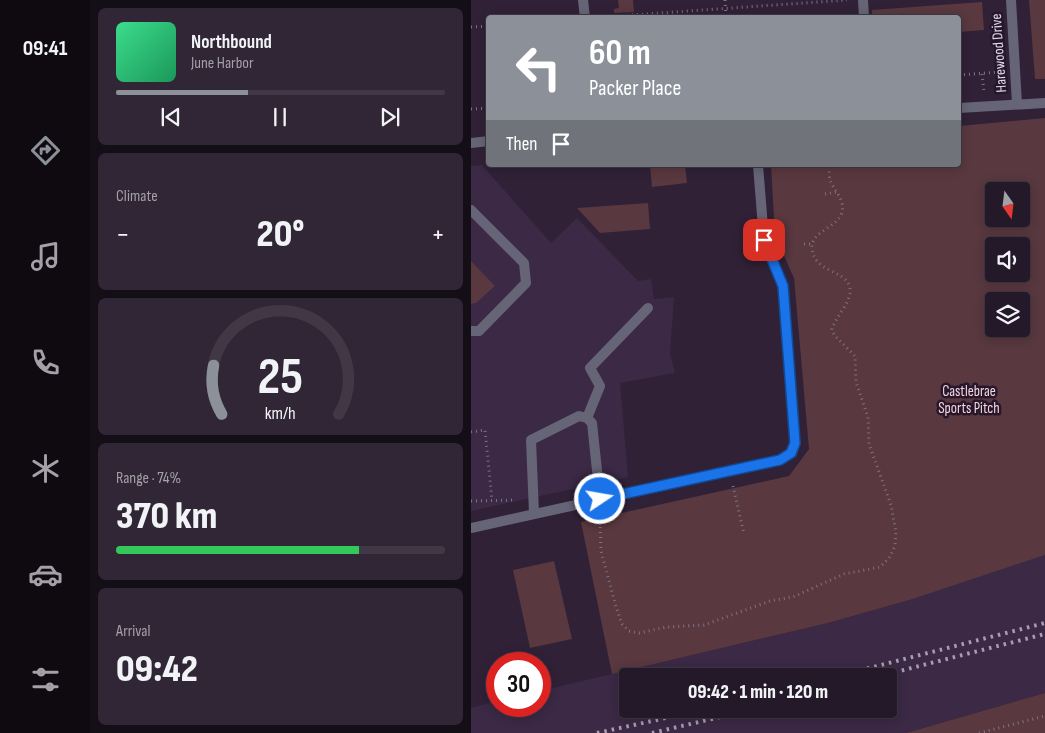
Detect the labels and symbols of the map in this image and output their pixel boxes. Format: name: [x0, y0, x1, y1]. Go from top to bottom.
street label: Harewood Drive: [987, 13, 1011, 93]
north arrow: [985, 182, 1030, 228]
pin: [743, 219, 785, 261]
park label: Castlebrae Sports Pitch: [938, 382, 1000, 418]
position arrow: [573, 472, 625, 524]
speed limit sign: 30: [486, 652, 551, 717]

